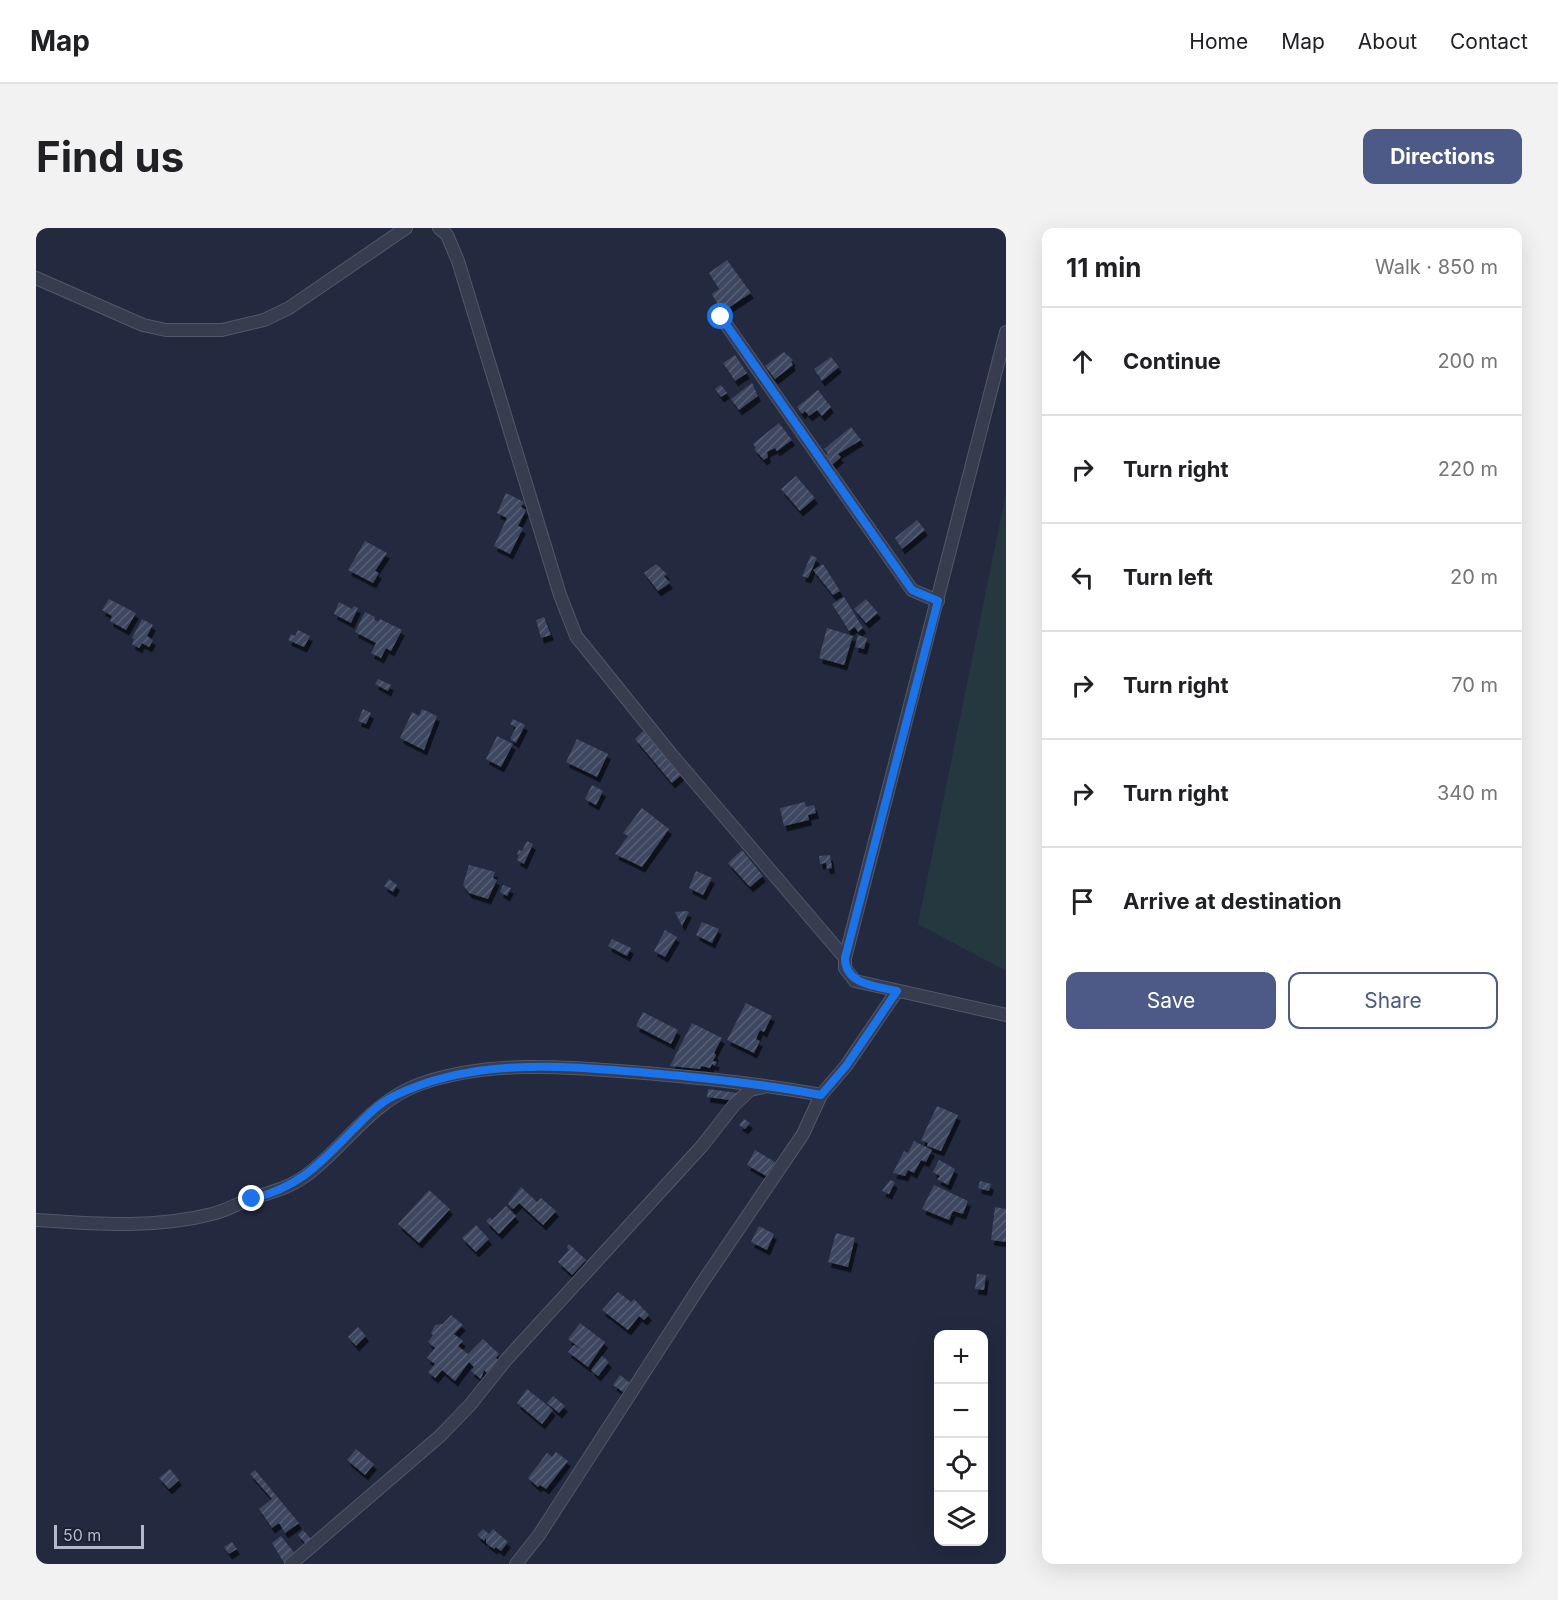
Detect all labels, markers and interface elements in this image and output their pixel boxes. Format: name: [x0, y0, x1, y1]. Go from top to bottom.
text: Map: [30, 24, 90, 58]
text: Home: [1189, 29, 1248, 54]
text: Map: [1281, 29, 1325, 54]
text: About: [1358, 29, 1417, 54]
text: Contact: [1450, 29, 1528, 54]
button: Directions: [1363, 129, 1522, 184]
text: Find us: [36, 131, 184, 182]
text: 11 min: [1066, 252, 1142, 283]
text: Walk · 850 m: [1375, 255, 1498, 279]
route start: [707, 303, 733, 329]
icon: ahead: [1066, 345, 1099, 378]
text: Continue: [1123, 348, 1221, 374]
text: 200 m: [1437, 349, 1498, 373]
icon: right: [1066, 453, 1099, 486]
text: Turn right: [1123, 456, 1229, 482]
text: 220 m: [1438, 457, 1498, 481]
icon: left: [1066, 561, 1099, 594]
text: Turn left: [1123, 564, 1213, 590]
text: 20 m: [1450, 565, 1498, 589]
icon: right: [1066, 669, 1099, 702]
text: Turn right: [1123, 672, 1229, 698]
text: 70 m: [1451, 673, 1498, 697]
icon: right: [1066, 777, 1099, 810]
text: Turn right: [1123, 780, 1229, 806]
text: 340 m: [1437, 781, 1498, 805]
icon: arrive: [1066, 885, 1099, 918]
text: Arrive at destination: [1123, 888, 1342, 914]
button: Save: [1066, 972, 1276, 1029]
button: Share: [1288, 972, 1498, 1029]
route end: [238, 1185, 264, 1211]
map controls: [934, 1330, 988, 1546]
button: +: [934, 1330, 988, 1384]
button: −: [934, 1384, 988, 1438]
button: locate: [934, 1438, 988, 1492]
button: layers: [934, 1492, 988, 1546]
scale bar: [54, 1522, 144, 1550]
text: 50 m: [63, 1525, 101, 1545]

